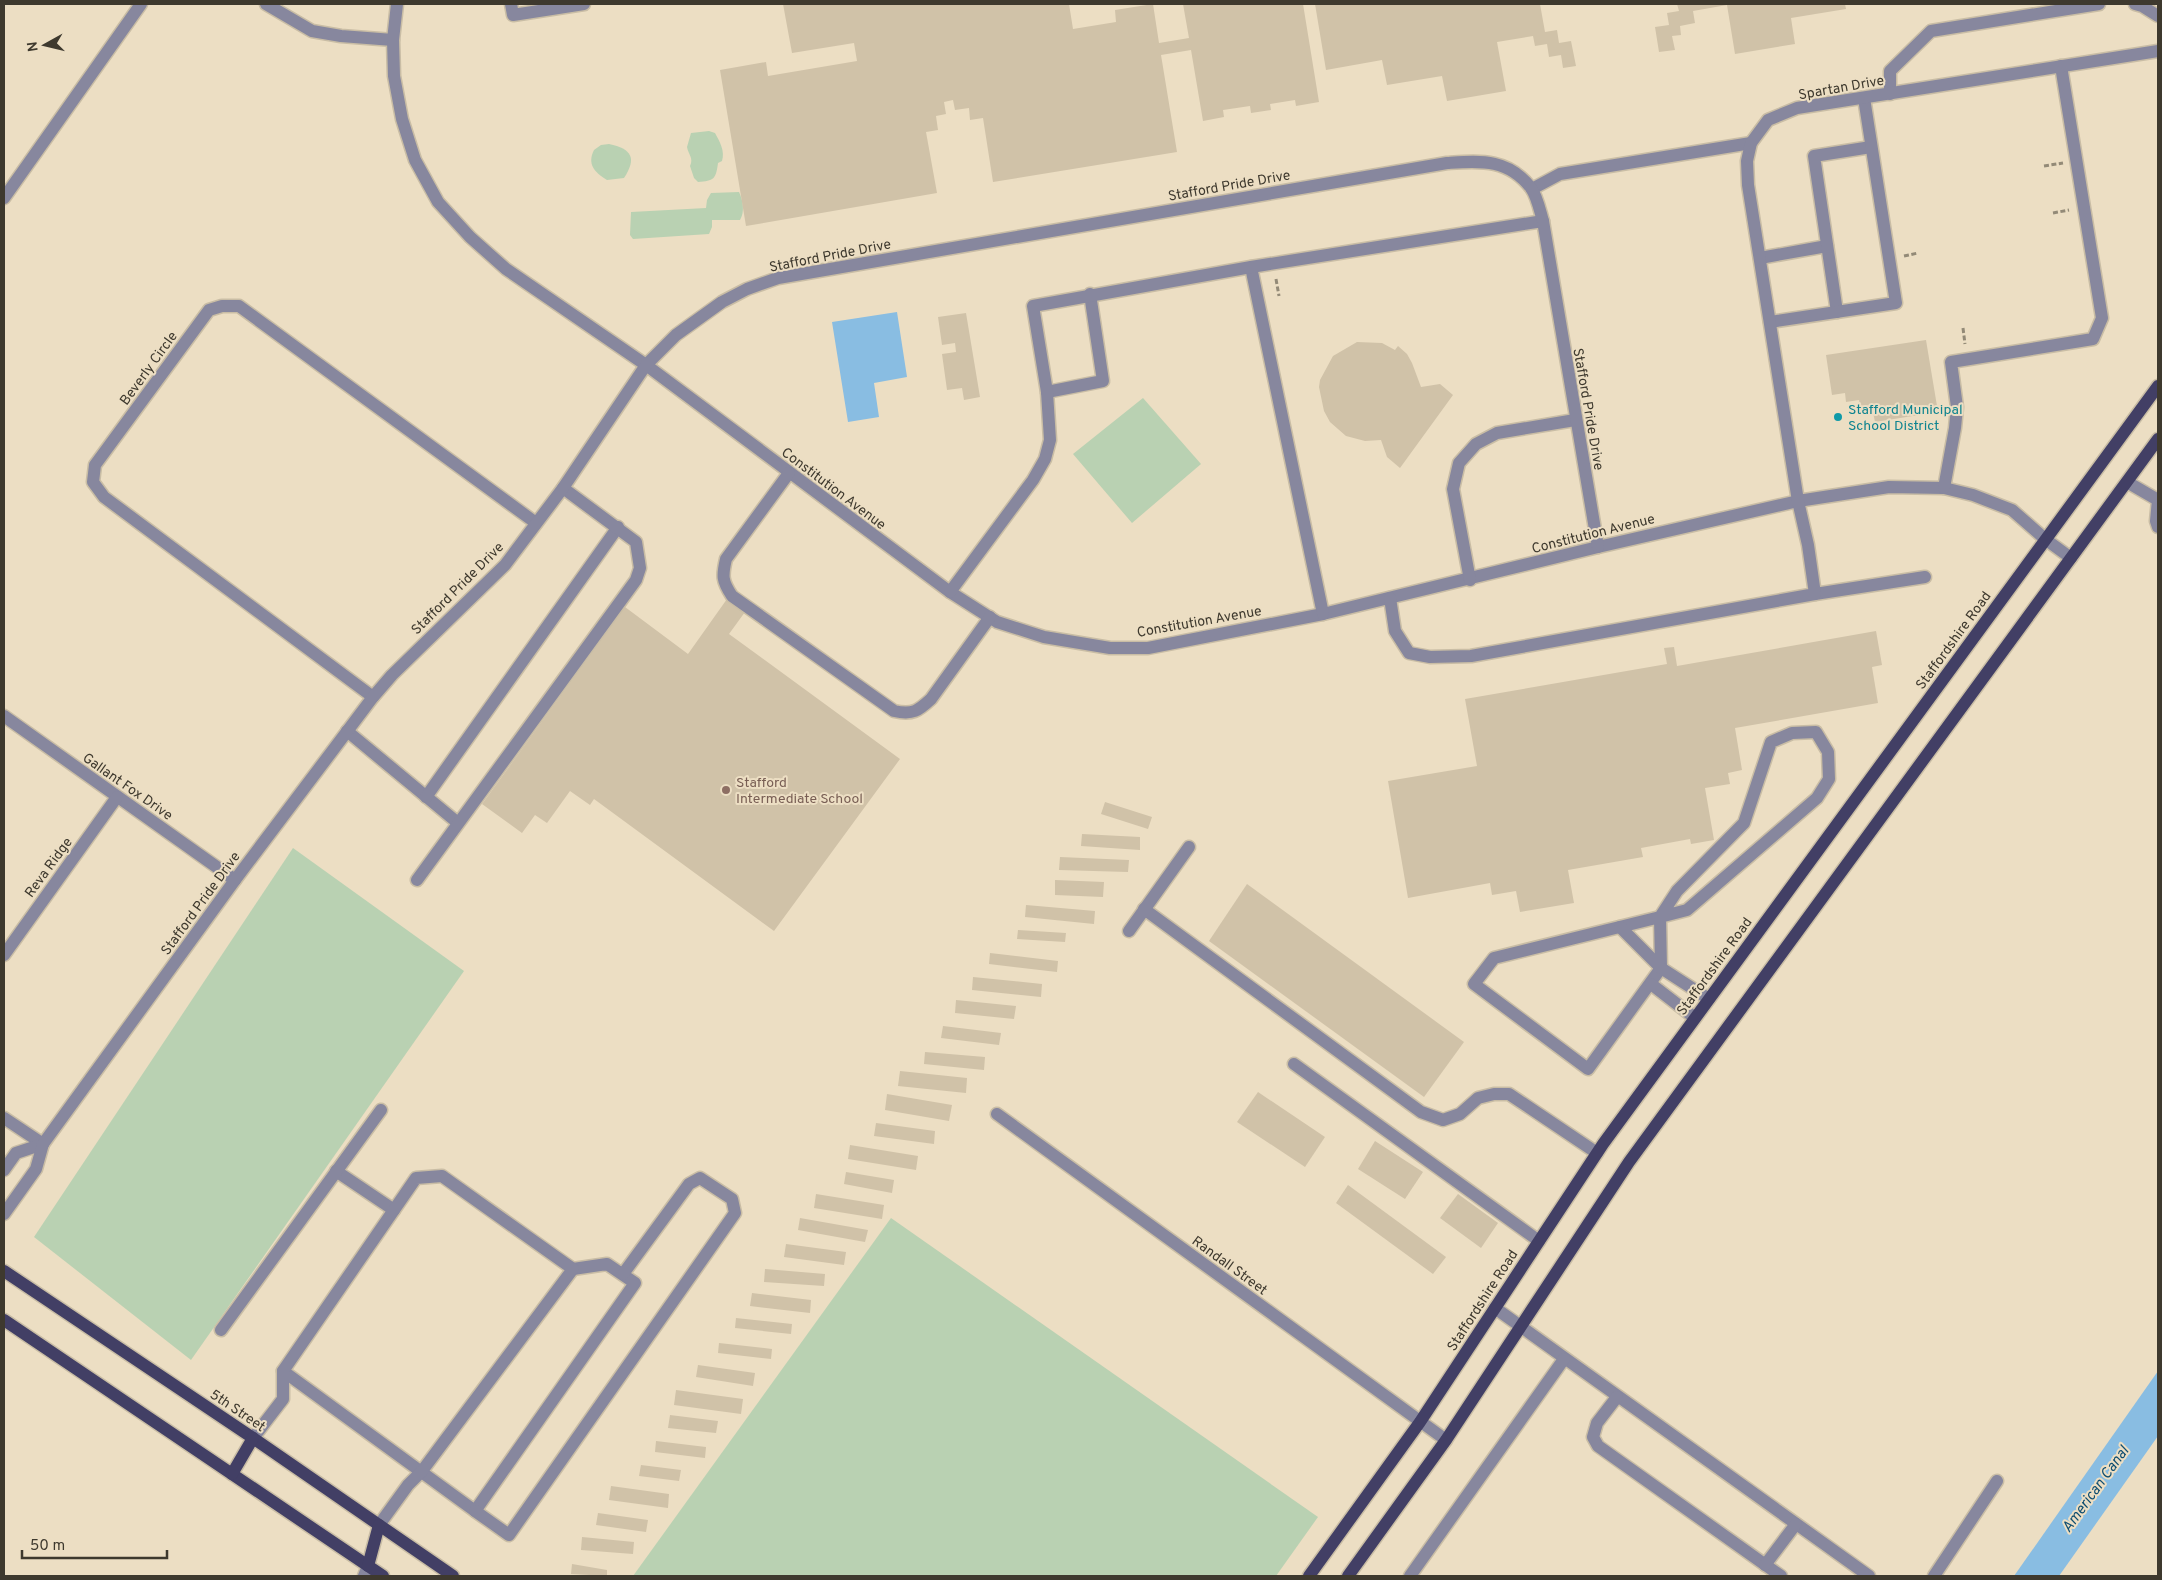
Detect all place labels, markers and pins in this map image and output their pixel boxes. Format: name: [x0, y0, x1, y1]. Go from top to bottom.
place label: Stafford Municipal School District: [1848, 402, 1963, 435]
marker: Stafford Municipal School District: [1832, 411, 1844, 423]
place label: Stafford Intermediate School: [736, 775, 863, 808]
marker: Stafford Intermediate School: [720, 784, 732, 796]

